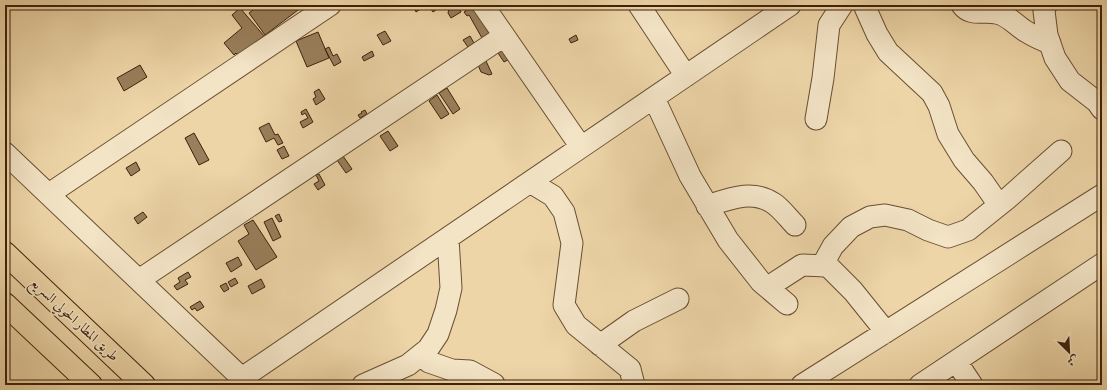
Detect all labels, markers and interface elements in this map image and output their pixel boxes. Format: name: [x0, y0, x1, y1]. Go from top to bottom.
street label: طريق المطار الحولي السريع: [23, 273, 123, 369]
north arrow: [1049, 332, 1089, 372]
text: ش: [1065, 353, 1081, 370]

